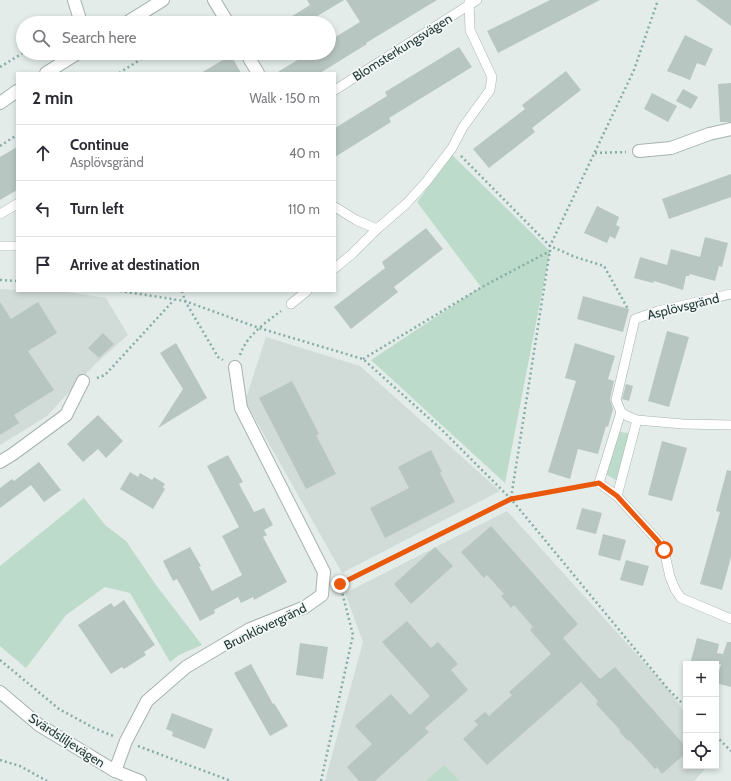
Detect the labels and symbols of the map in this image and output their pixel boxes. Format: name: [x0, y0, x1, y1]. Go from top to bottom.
street label: Blomsterkungsvägen: [349, 10, 455, 84]
street label: Asplövsgränd: [645, 289, 721, 323]
route start: [655, 541, 673, 559]
route end: [331, 575, 349, 593]
street label: Brunklövergränd: [221, 599, 309, 653]
street label: Svärdsliljevägen: [25, 709, 108, 771]

